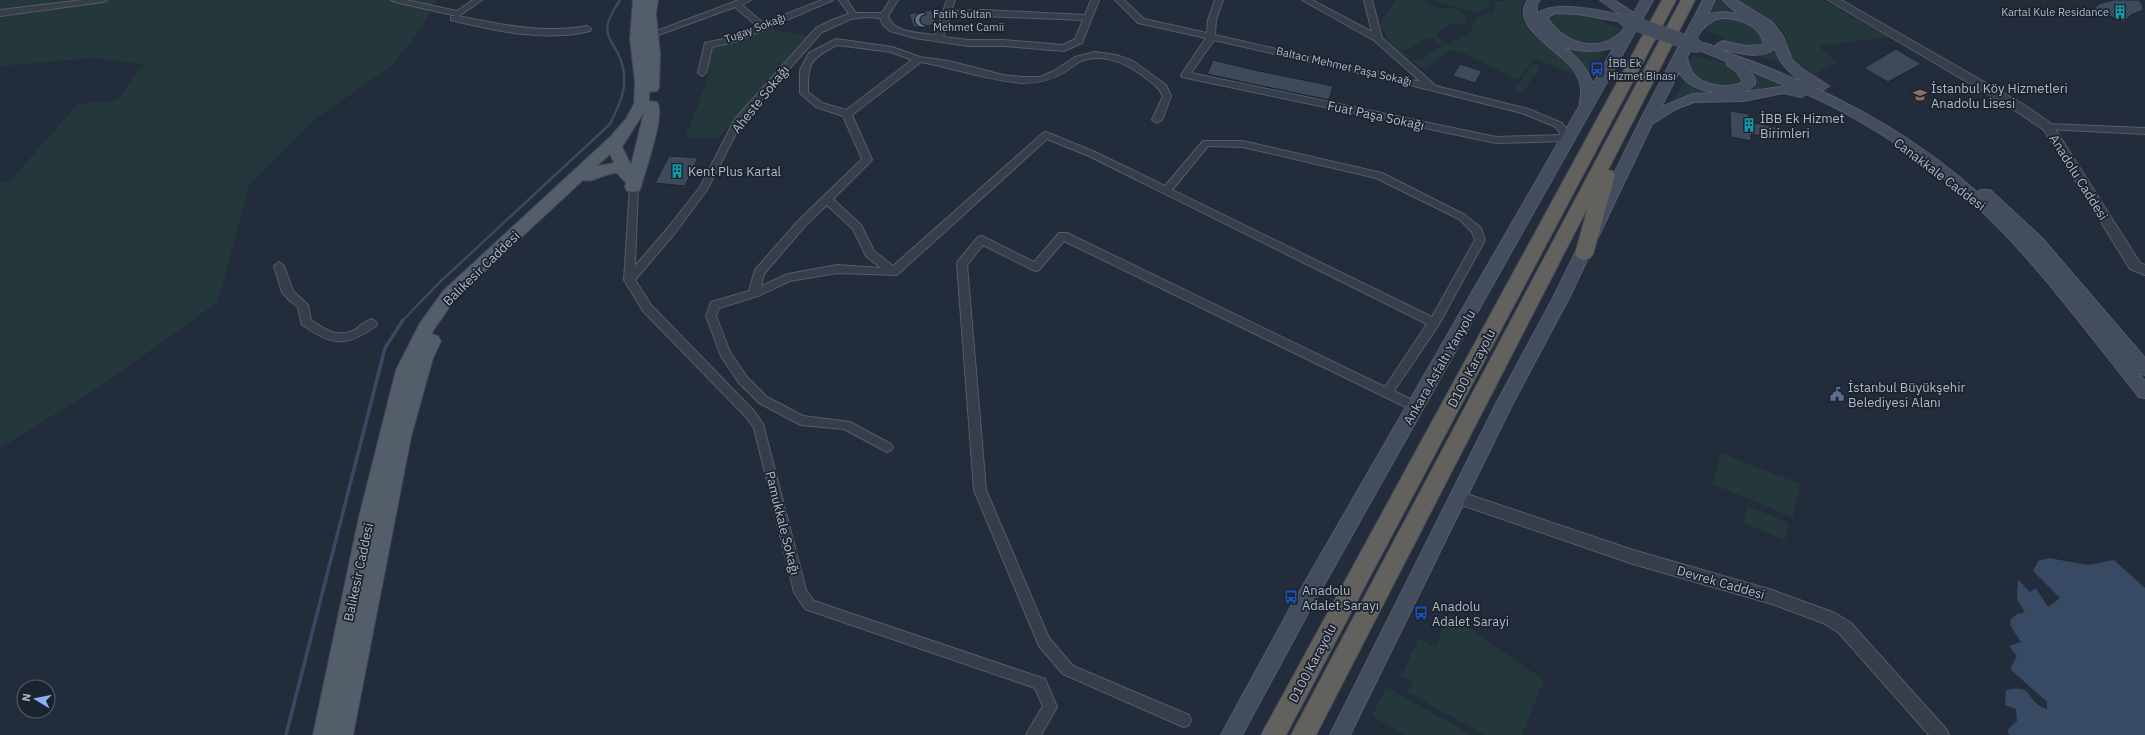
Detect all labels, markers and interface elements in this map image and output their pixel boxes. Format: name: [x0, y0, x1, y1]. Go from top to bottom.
building icon: Kartal Kule Residance: [2112, 4, 2128, 20]
place label: Kartal Kule Residance: [2001, 5, 2109, 19]
place label: Fatih Sultan Mehmet Camii: [933, 7, 1004, 34]
street label: Tugay Sokağı: [722, 10, 788, 46]
mosque icon: Fatih Sultan Mehmet Camii: [914, 12, 930, 28]
street label: Baltacı Mehmet Paşa Sokağı: [1275, 44, 1413, 88]
place label: İBB Ek Hizmet Binası: [1608, 56, 1676, 83]
bus stop icon: İBB Ek Hizmet Binası: [1589, 61, 1605, 77]
street label: Aheste Sokağı: [728, 62, 793, 137]
place label: İstanbul Köy Hizmetleri Anadolu Lisesi: [1931, 80, 2068, 112]
school or university icon: İstanbul Köy Hizmetleri Anadolu Lisesi: [1912, 87, 1928, 103]
street label: Fuat Paşa Sokağı: [1326, 97, 1426, 134]
place label: İBB Ek Hizmet Birimleri: [1760, 110, 1844, 142]
building icon: İBB Ek Hizmet Birimleri: [1741, 117, 1757, 133]
street label: Anadolu Caddesi: [2045, 131, 2112, 223]
street label: Canakkale Caddesi: [1890, 134, 1989, 214]
building icon: Kent Plus Kartal: [669, 163, 685, 179]
place label: Kent Plus Kartal: [688, 163, 782, 180]
street label: Balıkesir Caddesi: [439, 227, 523, 309]
street label: Ankara Asfaltı Yanyolu: [1400, 307, 1479, 428]
street label: D100 Karayolu: [1444, 326, 1499, 410]
place label: İstanbul Büyükşehir Belediyesi Alanı: [1848, 379, 1965, 411]
public building icon: İstanbul Büyükşehir Belediyesi Alanı: [1829, 386, 1845, 402]
street label: Pamukkale Sokağı: [761, 469, 804, 577]
street label: Balıkesir Caddesi: [340, 521, 377, 623]
street label: Devrek Caddesi: [1675, 562, 1767, 603]
place label: Anadolu Adalet Sarayı: [1302, 582, 1379, 614]
bus stop icon: Anadolu Adalet Sarayı: [1283, 589, 1299, 605]
place label: Anadolu Adalet Sarayi: [1432, 598, 1509, 630]
bus stop icon: Anadolu Adalet Sarayi: [1413, 605, 1429, 621]
street label: D100 Karayolu: [1285, 621, 1340, 705]
north arrow: [16, 679, 56, 719]
text: N: [19, 692, 34, 702]

